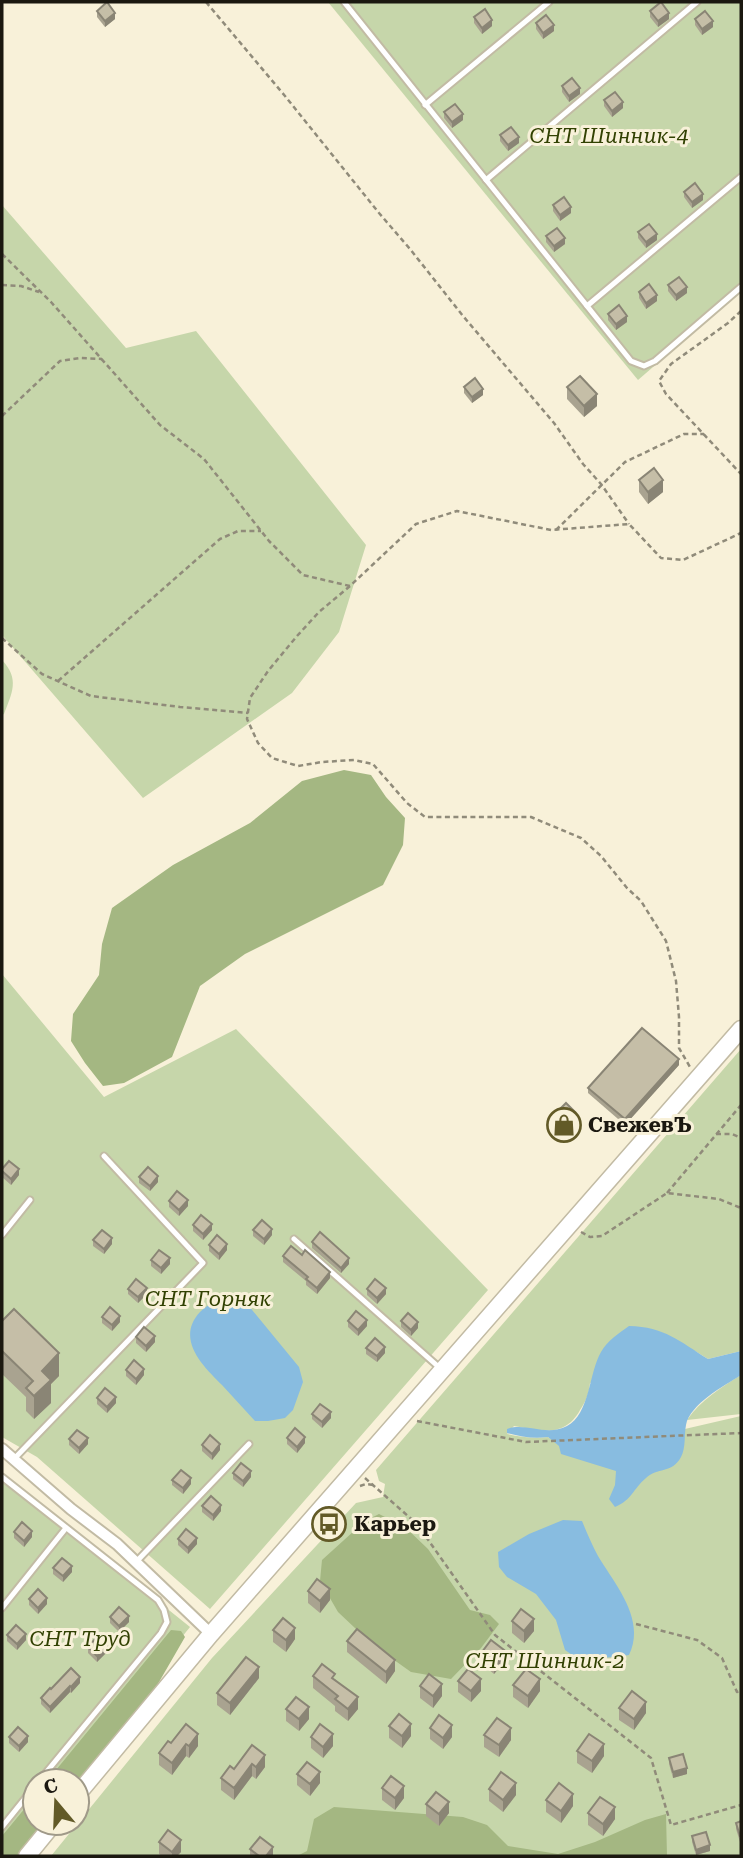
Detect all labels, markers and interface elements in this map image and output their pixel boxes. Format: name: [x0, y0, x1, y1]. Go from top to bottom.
park label: СНТ Шинник-4: [529, 124, 689, 148]
shop icon: СвежевЪ: [545, 1106, 583, 1144]
place label: СвежевЪ: [588, 1113, 692, 1137]
park label: СНТ Горняк: [145, 1287, 271, 1311]
bus stop icon: Карьер: [310, 1505, 348, 1543]
place label: Карьер: [354, 1512, 436, 1536]
park label: СНТ Труд: [29, 1627, 131, 1651]
park label: СНТ Шинник-2: [465, 1649, 625, 1673]
north arrow: [21, 1767, 91, 1837]
text: С: [41, 1773, 61, 1799]

